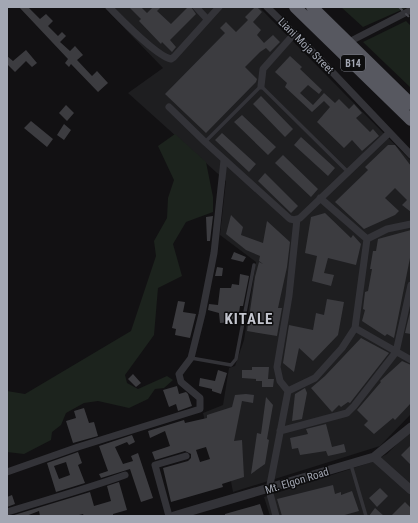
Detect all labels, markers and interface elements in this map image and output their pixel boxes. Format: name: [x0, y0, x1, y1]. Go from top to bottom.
street label: Liani Moja Street: [275, 15, 337, 77]
road number: B14: [341, 55, 365, 71]
district label: KITALE: [225, 310, 273, 328]
street label: Mt. Elgon Road: [264, 465, 330, 497]

